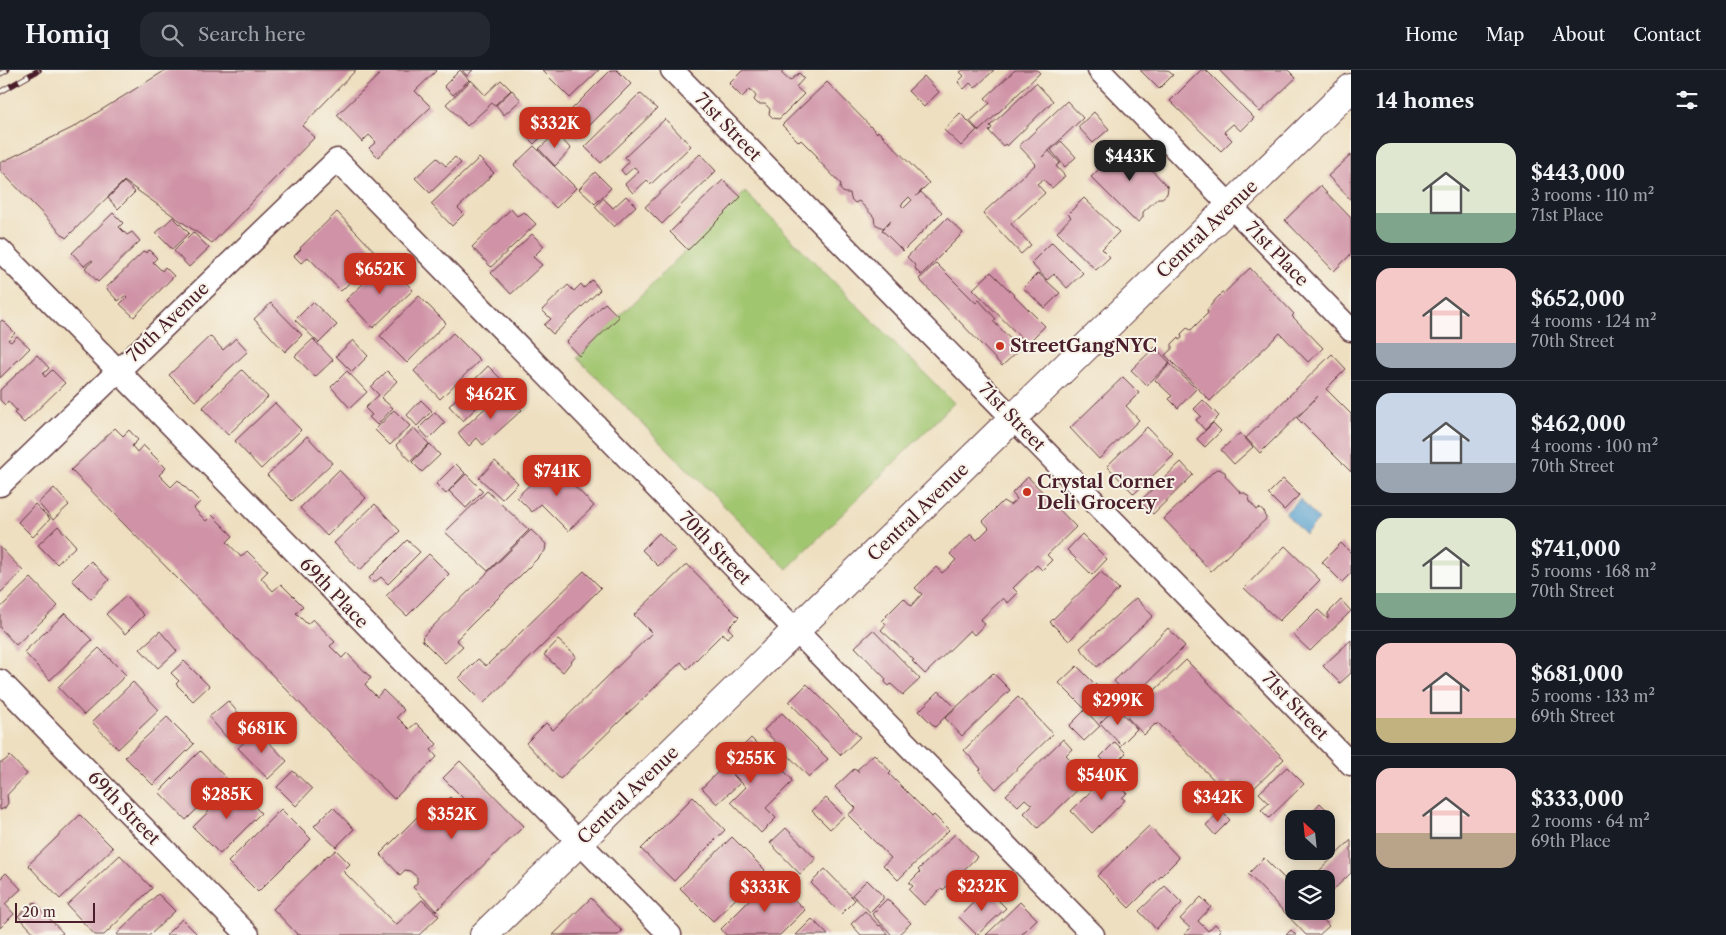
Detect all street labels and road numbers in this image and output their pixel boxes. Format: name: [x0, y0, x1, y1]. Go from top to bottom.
street label: 71st Street: [690, 88, 766, 166]
street label: Central Avenue: [1152, 175, 1262, 283]
street label: 71st Place: [1241, 217, 1313, 291]
street label: 70th Avenue: [122, 277, 214, 367]
street label: 71st Street: [974, 378, 1050, 456]
street label: Central Avenue: [863, 458, 973, 566]
street label: 70th Street: [675, 507, 756, 590]
street label: 69th Place: [295, 553, 373, 633]
street label: 71st Street: [1257, 667, 1333, 745]
street label: Central Avenue: [573, 741, 683, 849]
street label: 69th Street: [83, 766, 165, 850]

